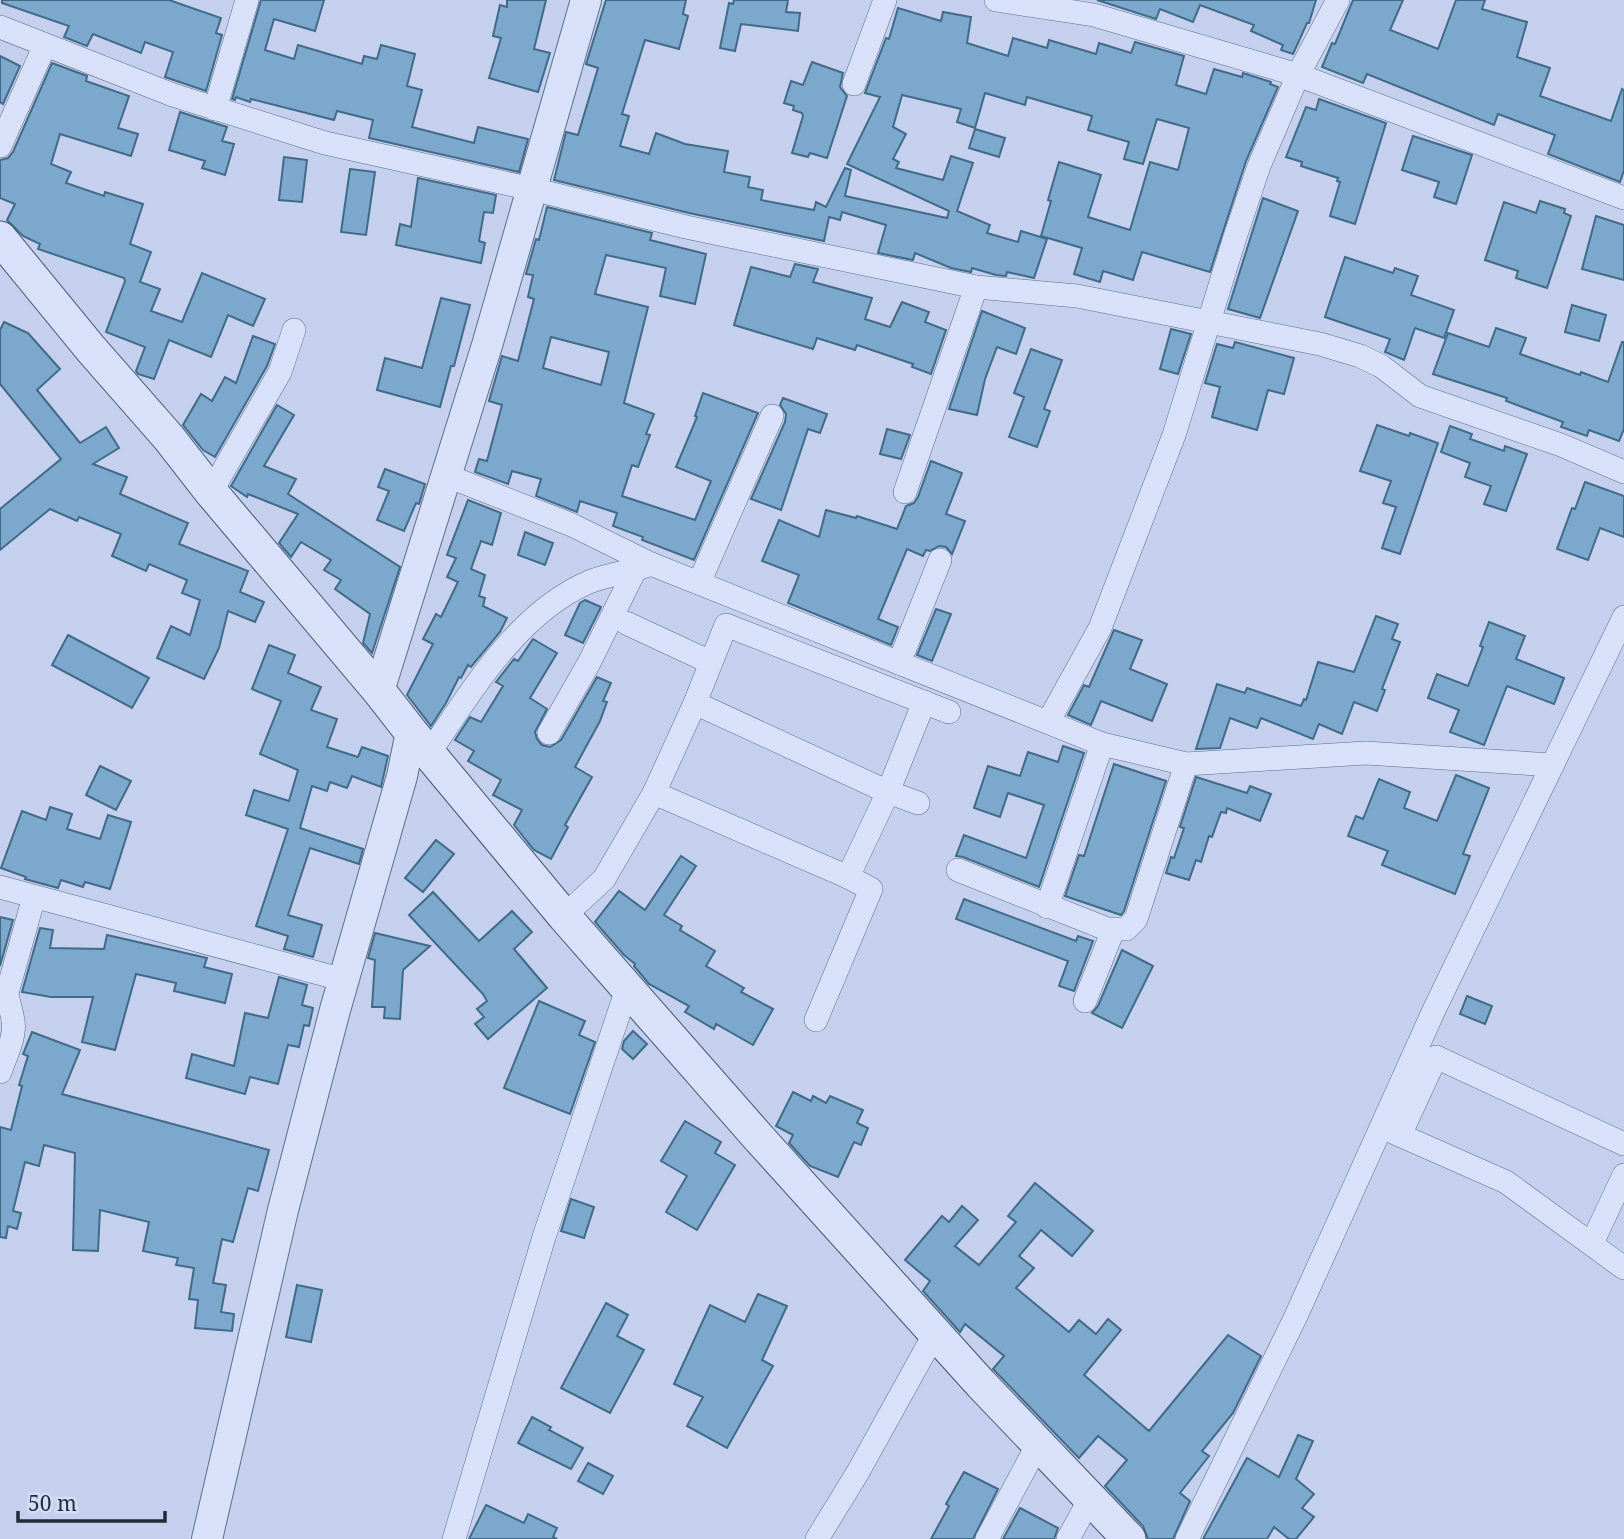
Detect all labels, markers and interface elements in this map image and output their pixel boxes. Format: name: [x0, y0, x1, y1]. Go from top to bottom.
scale bar: [18, 1480, 164, 1524]
text: 50 m: [28, 1489, 77, 1517]

